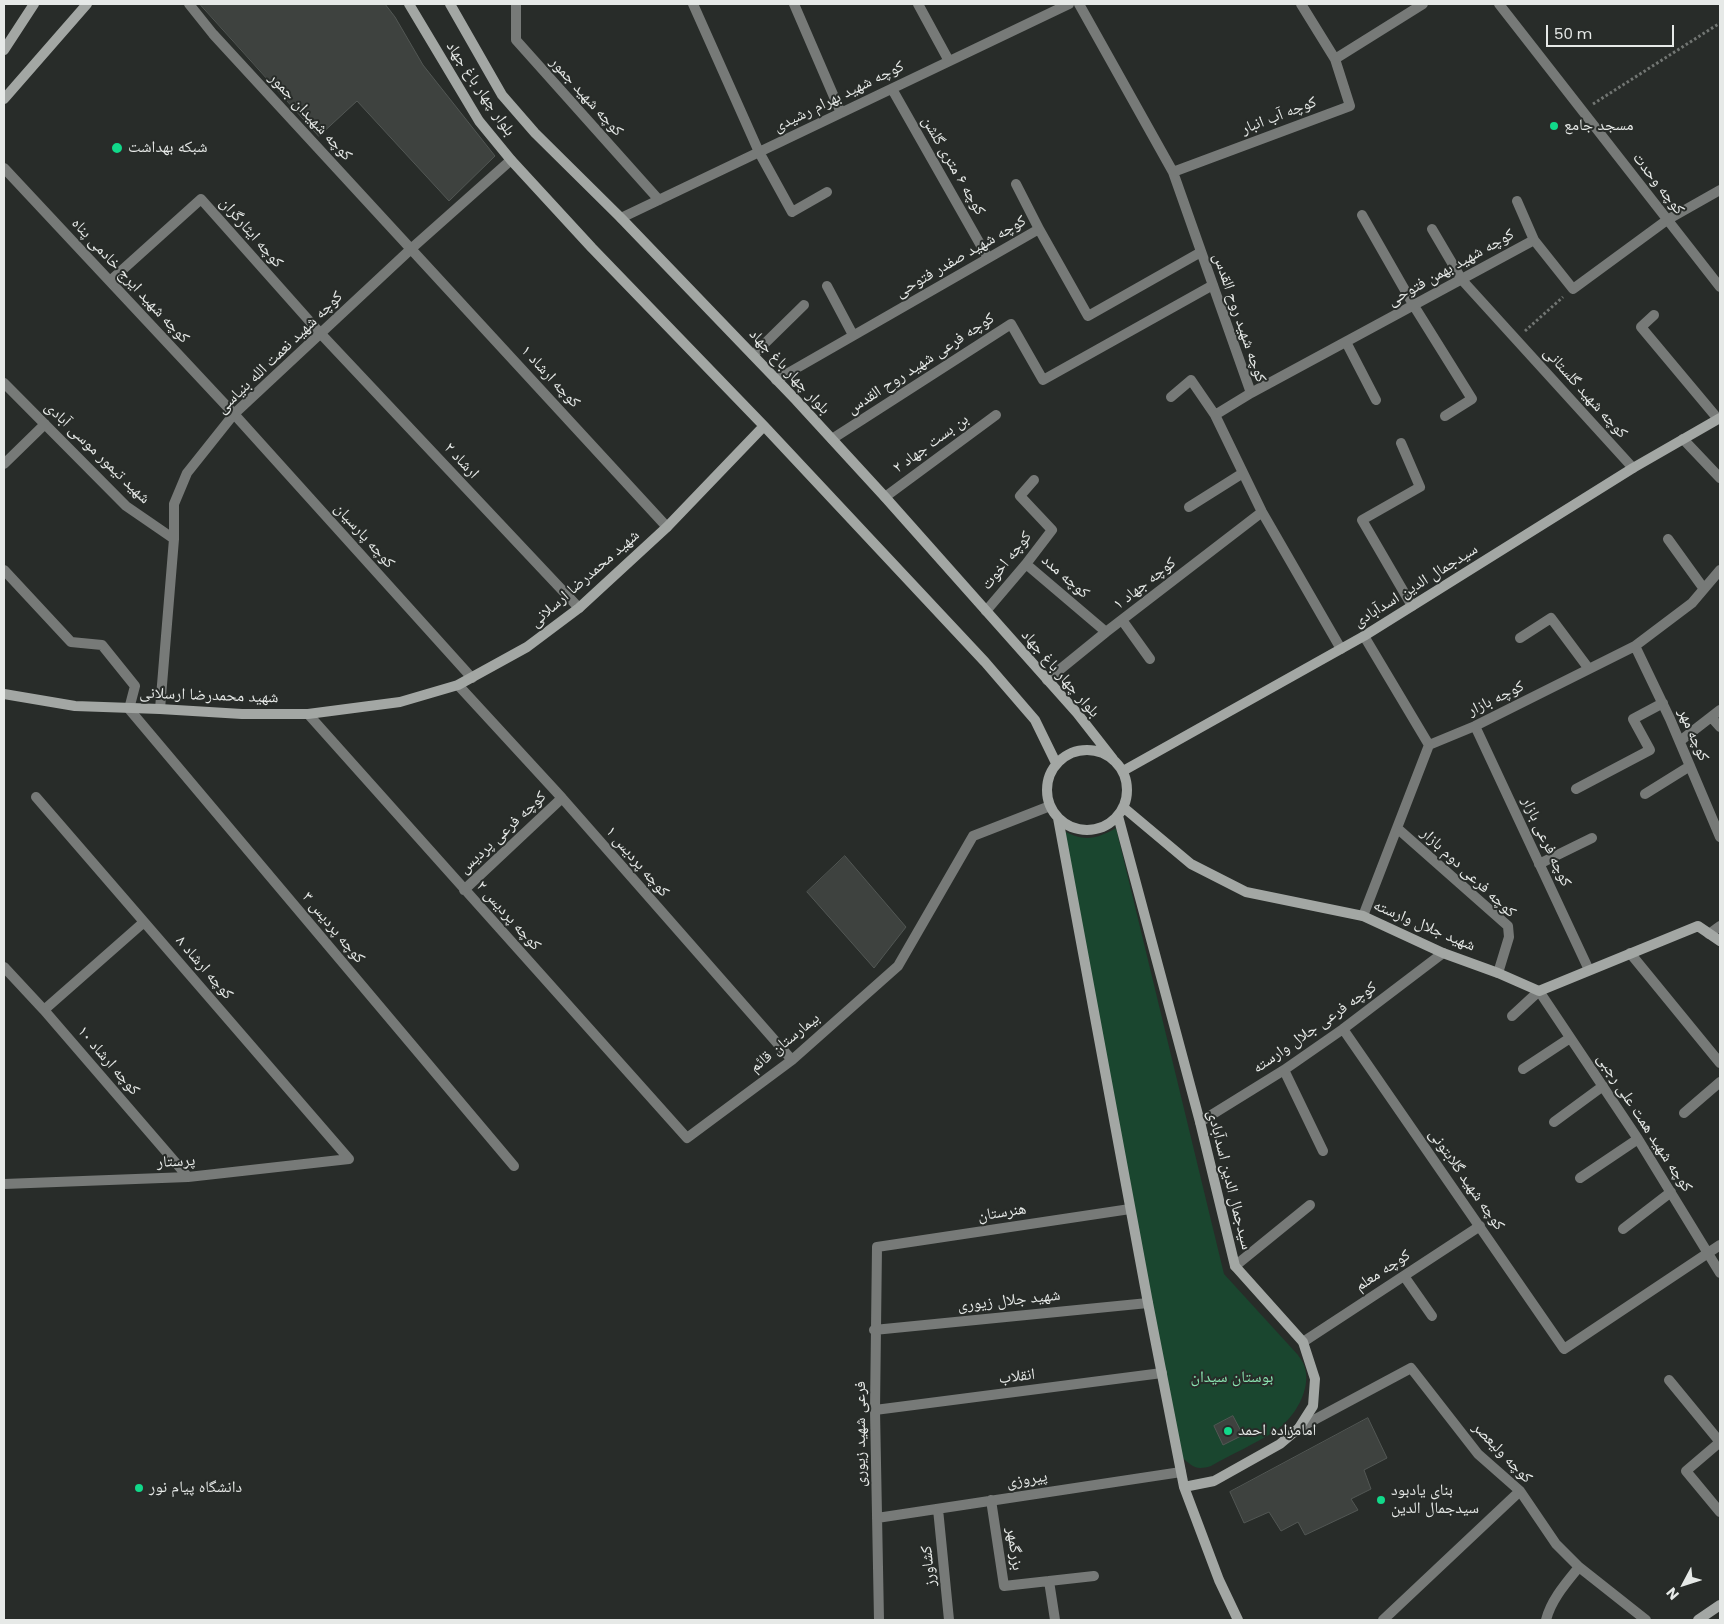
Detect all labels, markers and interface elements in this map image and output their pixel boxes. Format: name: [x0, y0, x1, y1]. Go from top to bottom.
scale bar: [1549, 15, 1676, 47]
text: 50 m: [1554, 23, 1592, 44]
street label: بلوار چهار باغ جهاد: [441, 38, 519, 140]
street label: کوچه شهید جمور: [545, 53, 627, 141]
street label: کوچه شهید بهرام رشیدی: [771, 57, 907, 137]
street label: کوچه شهیدان جمور: [264, 69, 356, 165]
street label: کوچه آب انبار: [1239, 93, 1319, 139]
street label: کوچه ۶ متری گلشن: [917, 113, 989, 219]
place label: مسجد جامع: [1564, 116, 1634, 136]
marker: مسجد جامع: [1548, 120, 1560, 132]
place label: شبکه بهداشت: [128, 138, 208, 158]
marker: شبکه بهداشت: [110, 141, 124, 155]
street label: کوچه وحدت: [1628, 149, 1688, 219]
street label: کوچه ایثارگران: [215, 194, 287, 272]
street label: کوچه شهید صفدر فتوحی: [892, 212, 1030, 302]
street label: کوچه شهید ایرج خادمی پناه: [67, 214, 193, 348]
street label: کوچه شهید بهمن فتوحی: [1384, 225, 1518, 311]
street label: کوچه شهید روح القدس: [1208, 251, 1270, 385]
street label: کوچه شهید نعمت الله بنیاسی: [213, 288, 347, 418]
street label: کوچه فرعی شهید روح القدس: [844, 309, 998, 419]
street label: بلوار چهار باغ جهاد: [744, 325, 834, 419]
street label: کوچه ارشاد ۱: [516, 342, 584, 412]
street label: کوچه شهید گلستانی: [1539, 343, 1631, 443]
street label: شهید تیمور موسی آبادی: [40, 398, 154, 508]
street label: بن بست جهاد ۲: [889, 410, 973, 478]
street label: ارشاد ۲: [439, 439, 483, 483]
street label: کوچه پارسیان: [330, 499, 398, 573]
street label: شهید محمدرضا ارسلانی: [526, 526, 644, 632]
street label: کوچه اخوت: [978, 528, 1036, 594]
street label: سیدجمال الدین اسدآبادی: [1350, 540, 1482, 632]
street label: کوچه مدد: [1037, 551, 1093, 603]
street label: کوچه جهاد ۱: [1110, 554, 1180, 614]
street label: بلوار چهار باغ جهاد: [1017, 626, 1103, 722]
street label: کوچه بازار: [1465, 677, 1527, 721]
street label: شهید محمدرضا ارسلانی: [139, 684, 279, 708]
street label: کوچه مهر: [1673, 706, 1713, 764]
street label: کوچه فرعی پردیس: [455, 788, 551, 878]
street label: کوچه فرعی بازار: [1517, 794, 1575, 890]
street label: کوچه پردیس ۱: [601, 823, 673, 901]
street label: کوچه فرعی دوم بازار: [1416, 824, 1520, 922]
street label: کوچه پردیس ۲: [472, 877, 544, 955]
street label: کوچه پردیس ۳: [297, 888, 369, 968]
street label: شهید جلال وارسته: [1370, 896, 1478, 956]
street label: کوچه ارشاد ۸: [171, 932, 237, 1004]
street label: کوچه فرعی جلال وارسته: [1249, 978, 1381, 1078]
street label: بیمارستان قائم: [746, 1009, 824, 1077]
street label: کوچه ارشاد ۱۰: [73, 1022, 143, 1100]
street label: کوچه شهید همت علی رجبی: [1592, 1050, 1696, 1196]
street label: سیدجمال الدین اسدآبادی: [1202, 1108, 1256, 1252]
street label: کوچه شهید گلابتونی: [1424, 1126, 1508, 1234]
street label: پرستار: [156, 1151, 196, 1173]
street label: هنرستان: [976, 1200, 1028, 1226]
street label: کوچه معلم: [1352, 1246, 1414, 1296]
street label: شهید جلال زیوری: [957, 1286, 1061, 1316]
street label: انقلاب: [998, 1365, 1036, 1389]
park label: بوستان سیدان: [1191, 1368, 1273, 1388]
street label: فرعی شهید زیوری: [851, 1381, 871, 1487]
street label: کوچه ولیعصر: [1468, 1418, 1536, 1488]
place label: امامزاده احمد: [1238, 1421, 1316, 1441]
marker: امامزاده احمد: [1222, 1425, 1234, 1437]
street label: پیروزی: [1005, 1467, 1049, 1493]
place label: دانشگاه پیام نور: [149, 1478, 242, 1498]
place label: بنای یادبود سیدجمال الدین: [1391, 1481, 1479, 1519]
marker: دانشگاه پیام نور: [133, 1482, 145, 1494]
marker: بنای یادبود سیدجمال الدین: [1375, 1494, 1387, 1506]
street label: بزرگمهر: [1002, 1526, 1026, 1572]
street label: کشاورز: [917, 1545, 941, 1587]
north arrow: [1659, 1559, 1709, 1609]
text: N: [1661, 1583, 1684, 1604]

